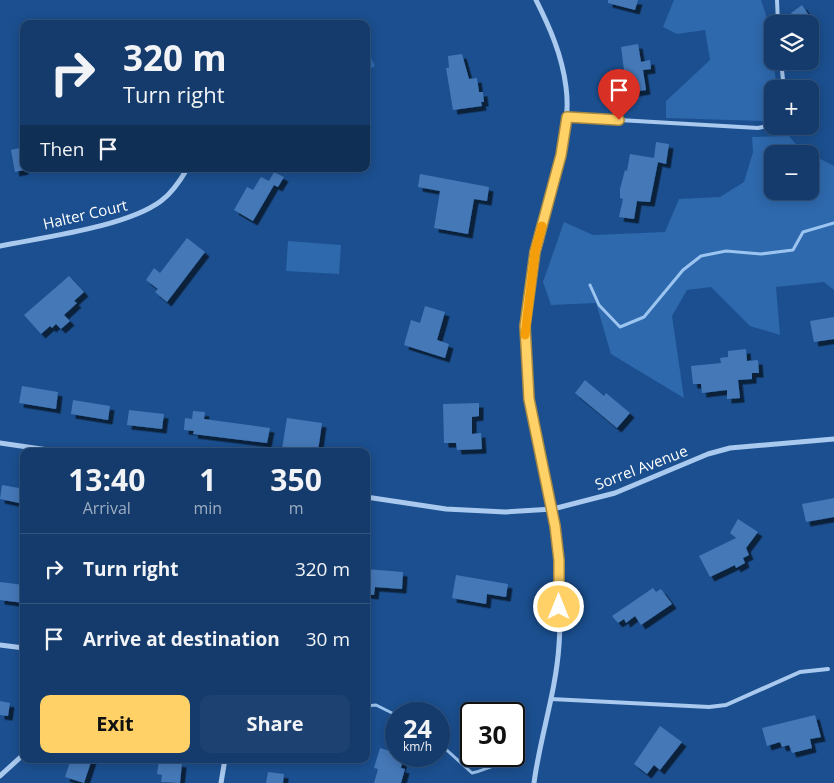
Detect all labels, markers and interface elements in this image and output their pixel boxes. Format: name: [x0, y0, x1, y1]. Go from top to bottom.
map controls: [764, 15, 819, 200]
button: layers: [764, 15, 819, 70]
text: 320 m: [123, 34, 227, 81]
icon: right: [40, 40, 105, 105]
pin: [598, 69, 640, 120]
icon: arrive: [605, 76, 633, 104]
text: Turn right: [123, 79, 225, 109]
button: +: [764, 80, 819, 135]
icon: arrive: [94, 135, 122, 163]
text: Then: [40, 136, 84, 162]
button: −: [764, 145, 819, 200]
street label: Halter Court: [41, 195, 129, 233]
street label: Sorrel Avenue: [592, 440, 690, 494]
text: 13:40: [68, 459, 145, 500]
text: 1: [199, 459, 216, 500]
text: 350: [270, 459, 322, 500]
text: Arrival: [83, 497, 131, 519]
text: min: [194, 497, 222, 519]
text: m: [289, 497, 304, 519]
icon: right: [40, 555, 68, 583]
text: Turn right: [83, 556, 178, 582]
text: 320 m: [295, 556, 350, 582]
position arrow: [532, 580, 584, 632]
icon: arrive: [40, 625, 68, 653]
text: Arrive at destination: [83, 626, 280, 652]
text: 30 m: [306, 626, 350, 652]
button: Exit: [40, 695, 190, 753]
button: Share: [200, 695, 350, 753]
speed limit sign: 30: [460, 702, 525, 767]
text: 24: [403, 711, 432, 745]
text: km/h: [403, 738, 432, 755]

